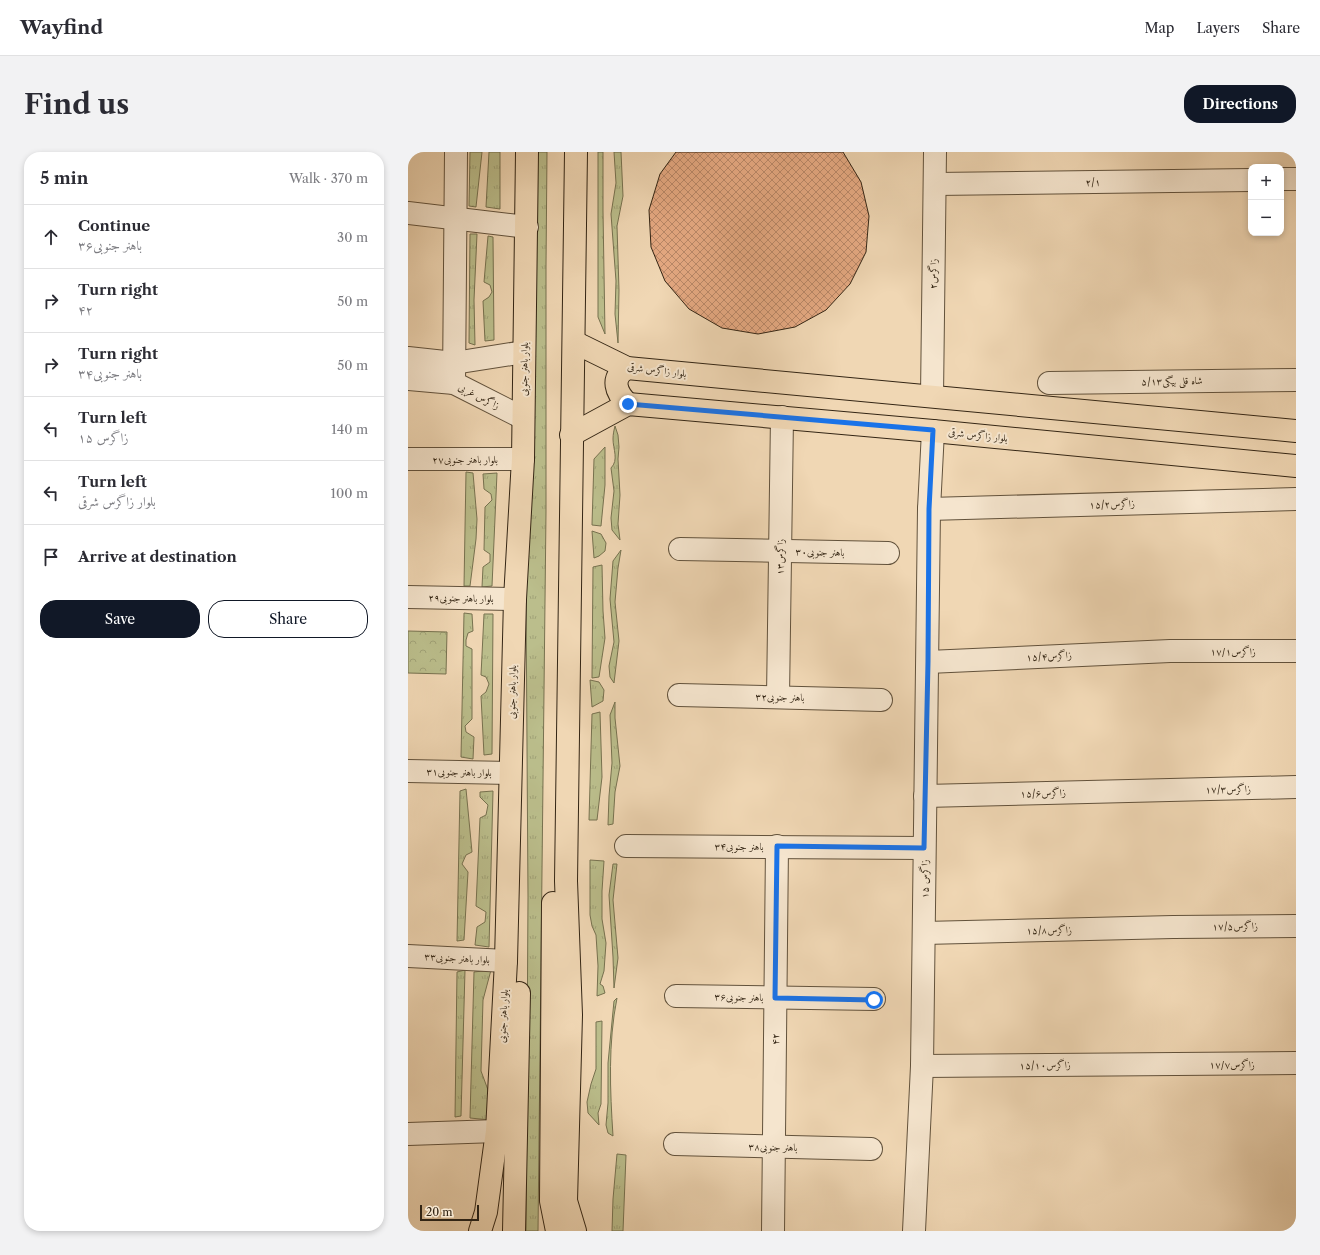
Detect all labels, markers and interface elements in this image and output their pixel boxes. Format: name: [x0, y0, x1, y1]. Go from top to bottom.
text: Wayfind: [20, 16, 103, 39]
text: Map: [1144, 19, 1174, 37]
text: Layers: [1196, 19, 1240, 37]
text: Share: [1262, 19, 1300, 37]
button: Directions: [1184, 85, 1296, 123]
text: Find us: [24, 87, 129, 121]
map controls: [1248, 164, 1284, 236]
button: +: [1248, 164, 1284, 200]
text: 5 min: [40, 168, 88, 188]
text: Walk · 370 m: [289, 170, 368, 186]
street label: ۲/۱: [1085, 175, 1101, 189]
button: −: [1248, 200, 1284, 236]
text: Continue: [78, 216, 150, 235]
icon: ahead: [40, 226, 62, 248]
text: 30 m: [337, 229, 368, 245]
text: باهنر جنوبی۳۶: [78, 237, 142, 253]
street label: زاگرس۲: [926, 259, 940, 289]
text: Turn right: [78, 280, 158, 299]
icon: right: [40, 290, 62, 312]
text: 50 m: [337, 293, 368, 309]
text: ۴۲: [78, 301, 93, 317]
street label: بلوار باهنر جنوبی: [517, 342, 532, 396]
text: Turn right: [78, 344, 158, 363]
icon: right: [40, 354, 62, 376]
text: 50 m: [337, 357, 368, 373]
street label: بلوار زاگرس شرقی: [627, 360, 688, 380]
text: باهنر جنوبی۳۴: [78, 365, 142, 381]
street label: شاه قلی بیگی۵/۱۳: [1141, 374, 1203, 389]
street label: زاگرس غربی: [456, 380, 502, 413]
route end: [619, 395, 637, 413]
text: Turn left: [78, 408, 147, 427]
icon: left: [40, 418, 62, 440]
text: 140 m: [331, 421, 368, 437]
street label: بلوار زاگرس شرقی: [948, 425, 1008, 445]
text: زاگرس ۱۵: [78, 429, 129, 445]
street label: بلوار باهنر جنوبی۲۷: [432, 453, 498, 467]
text: Turn left: [78, 472, 147, 491]
icon: left: [40, 482, 62, 504]
text: 100 m: [330, 485, 368, 501]
text: بلوار زاگرس شرقی: [78, 493, 156, 509]
street label: زاگرس۱۵/۲: [1089, 497, 1135, 511]
street label: زاگرس۱۳: [773, 539, 787, 575]
street label: باهنر جنوبی۳۰: [795, 545, 845, 560]
icon: arrive: [40, 546, 62, 568]
text: Arrive at destination: [78, 547, 237, 566]
street label: بلوار باهنر جنوبی۲۹: [428, 591, 494, 606]
button: Save: [40, 600, 200, 638]
button: Share: [208, 600, 368, 638]
street label: زاگرس۱۷/۱: [1210, 645, 1256, 658]
street label: زاگرس۱۵/۴: [1026, 648, 1072, 664]
street label: بلوار باهنر جنوبی: [505, 665, 520, 719]
street label: باهنر جنوبی۳۲: [755, 690, 805, 705]
street label: بلوار باهنر جنوبی۳۱: [426, 765, 492, 780]
street label: زاگرس۱۷/۳: [1205, 782, 1251, 796]
street label: زاگرس۱۵/۶: [1020, 786, 1066, 800]
street label: باهنر جنوبی۳۴: [714, 840, 764, 854]
street label: زاگرس ۱۵: [918, 860, 931, 898]
street label: زاگرس۱۷/۵: [1212, 919, 1258, 933]
street label: زاگرس۱۵/۸: [1026, 923, 1072, 937]
street label: بلوار باهنر جنوبی۳۳: [424, 950, 490, 967]
street label: بلوار باهنر جنوبی: [495, 989, 512, 1043]
street label: باهنر جنوبی۳۶: [714, 990, 764, 1005]
route start: [865, 991, 883, 1009]
street label: ۴۲: [768, 1033, 782, 1045]
street label: زاگرس۱۵/۱۰: [1019, 1058, 1071, 1072]
street label: زاگرس۱۷/۷: [1209, 1058, 1255, 1071]
street label: باهنر جنوبی۳۸: [748, 1140, 798, 1155]
scale bar: [420, 1203, 479, 1222]
text: 20 m: [426, 1205, 452, 1219]

